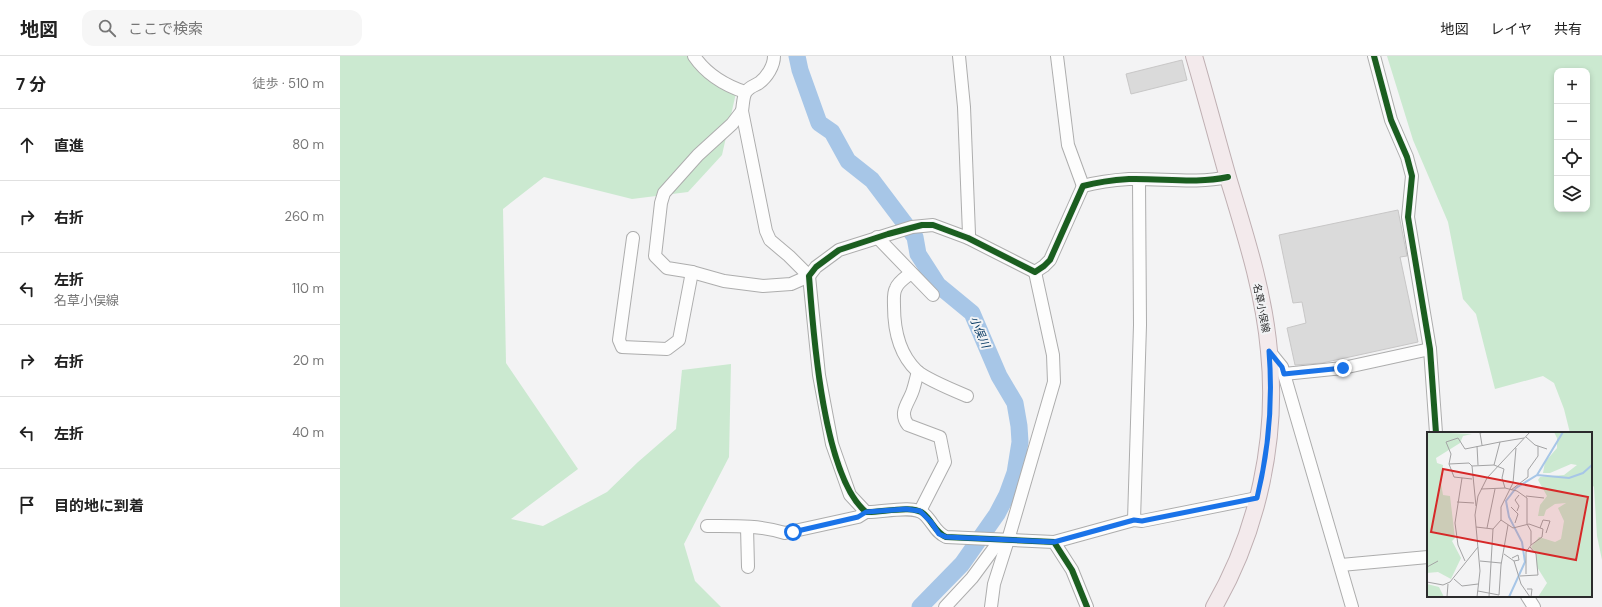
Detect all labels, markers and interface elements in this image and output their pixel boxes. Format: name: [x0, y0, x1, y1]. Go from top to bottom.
search box: [82, 10, 362, 46]
text: 地図: [20, 17, 58, 42]
icon: search: [96, 17, 118, 39]
text: ここで検索: [128, 19, 203, 39]
text: 地図: [1440, 20, 1468, 38]
text: レイヤ: [1490, 20, 1532, 38]
text: 共有: [1554, 20, 1582, 38]
map controls: [1554, 68, 1590, 212]
button: +: [1554, 68, 1590, 104]
text: 7 分: [16, 73, 46, 95]
text: 徒歩 · 510 m: [253, 75, 324, 92]
button: −: [1554, 104, 1590, 140]
icon: ahead: [16, 134, 38, 156]
text: 直進: [54, 136, 84, 156]
text: 80 m: [292, 136, 324, 153]
button: locate: [1554, 140, 1590, 176]
button: layers: [1554, 176, 1590, 212]
icon: right: [16, 206, 38, 228]
text: 右折: [54, 208, 84, 228]
text: 260 m: [284, 208, 324, 225]
text: 左折: [54, 270, 84, 290]
icon: left: [16, 278, 38, 300]
text: 110 m: [292, 280, 324, 297]
street label: 名草小俣線: [1250, 282, 1273, 334]
text: 名草小俣線: [54, 292, 119, 309]
water label: 小俣川: [967, 314, 994, 351]
icon: right: [16, 350, 38, 372]
text: 右折: [54, 352, 84, 372]
text: 20 m: [293, 352, 324, 369]
route end: [1334, 359, 1352, 377]
icon: left: [16, 422, 38, 444]
text: 左折: [54, 424, 84, 444]
text: 40 m: [292, 424, 324, 441]
inset map: [1427, 432, 1592, 597]
icon: arrive: [16, 494, 38, 516]
text: 目的地に到着: [54, 496, 144, 516]
route start: [784, 523, 802, 541]

